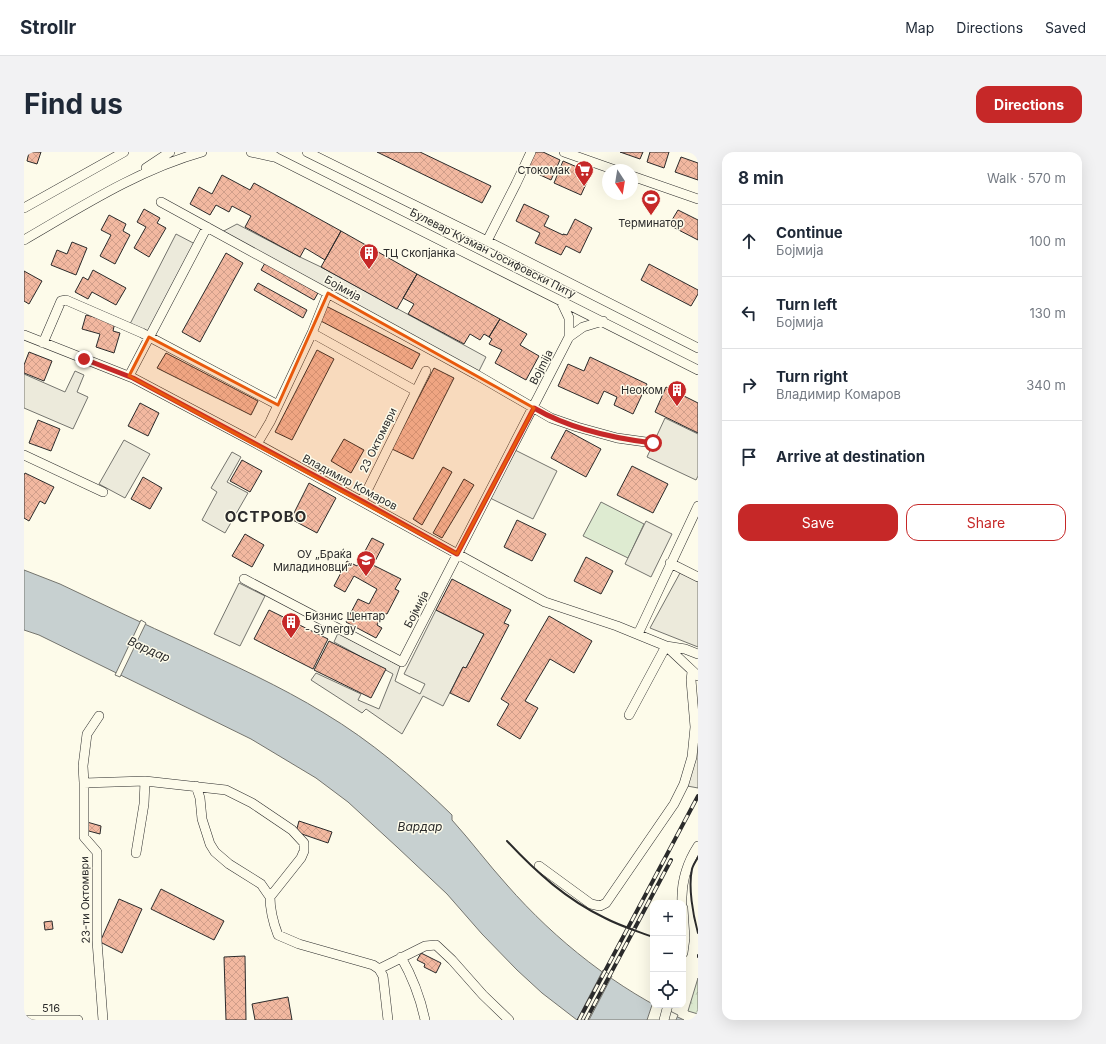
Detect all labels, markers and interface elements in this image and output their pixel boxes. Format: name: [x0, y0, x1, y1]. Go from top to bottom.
text: Strollr: [20, 16, 76, 39]
text: Map: [905, 19, 934, 36]
text: Directions: [956, 19, 1023, 36]
text: Saved: [1045, 19, 1086, 36]
button: Directions: [976, 86, 1082, 123]
text: Find us: [24, 87, 123, 121]
supermarket icon: Стокомак: [573, 159, 595, 187]
place label: Стокомак: [518, 163, 570, 177]
north arrow: [602, 164, 638, 200]
text: 8 min: [738, 168, 784, 188]
text: Walk · 570 m: [987, 170, 1066, 186]
sports icon: Терминатор: [640, 188, 662, 216]
street label: Булевар Кузман Јосифовски Питу: [408, 205, 578, 301]
place label: Терминатор: [618, 216, 684, 230]
text: Continue: [776, 223, 843, 242]
icon: ahead: [738, 230, 760, 252]
text: 100 m: [1029, 233, 1066, 249]
building icon: ТЦ Скопјанка: [358, 242, 380, 270]
text: Бојмија: [776, 242, 824, 258]
place label: ТЦ Скопјанка: [383, 246, 455, 260]
street label: Бојмија: [322, 272, 364, 304]
text: Turn left: [776, 295, 837, 314]
icon: left: [738, 302, 760, 324]
text: 130 m: [1029, 305, 1066, 321]
text: Бојмија: [776, 314, 824, 330]
street label: Bojmija: [526, 347, 556, 387]
route end: [75, 350, 93, 368]
text: Turn right: [776, 367, 848, 386]
icon: right: [738, 374, 760, 396]
text: 340 m: [1026, 377, 1066, 393]
building icon: Неоком: [666, 379, 688, 407]
place label: Неоком: [621, 383, 663, 397]
text: Владимир Комаров: [776, 386, 901, 402]
street label: 23 Октомври: [356, 405, 400, 475]
route start: [644, 434, 662, 452]
icon: arrive: [738, 446, 760, 468]
text: Arrive at destination: [776, 447, 925, 466]
street label: Владимир Комаров: [300, 451, 400, 513]
button: Save: [738, 504, 898, 541]
button: Share: [906, 504, 1066, 541]
district label: ОСТРОВО: [225, 507, 307, 526]
place label: ОУ „Браќа Миладиновци“: [273, 547, 352, 574]
school or university icon: ОУ „Браќа Миладиновци“: [355, 549, 377, 577]
street label: Бојмија: [401, 588, 431, 630]
place label: Бизнис Центар - Synergy: [305, 609, 386, 636]
building icon: Бизнис Центар - Synergy: [280, 611, 302, 639]
water label: Вардар: [125, 633, 173, 665]
water label: Вардар: [398, 819, 442, 834]
street label: 23-ти Октомври: [77, 856, 93, 944]
map controls: [650, 900, 686, 1008]
button: +: [650, 900, 686, 936]
button: −: [650, 936, 686, 972]
button: locate: [650, 972, 686, 1008]
street label: 516: [42, 1001, 60, 1015]

